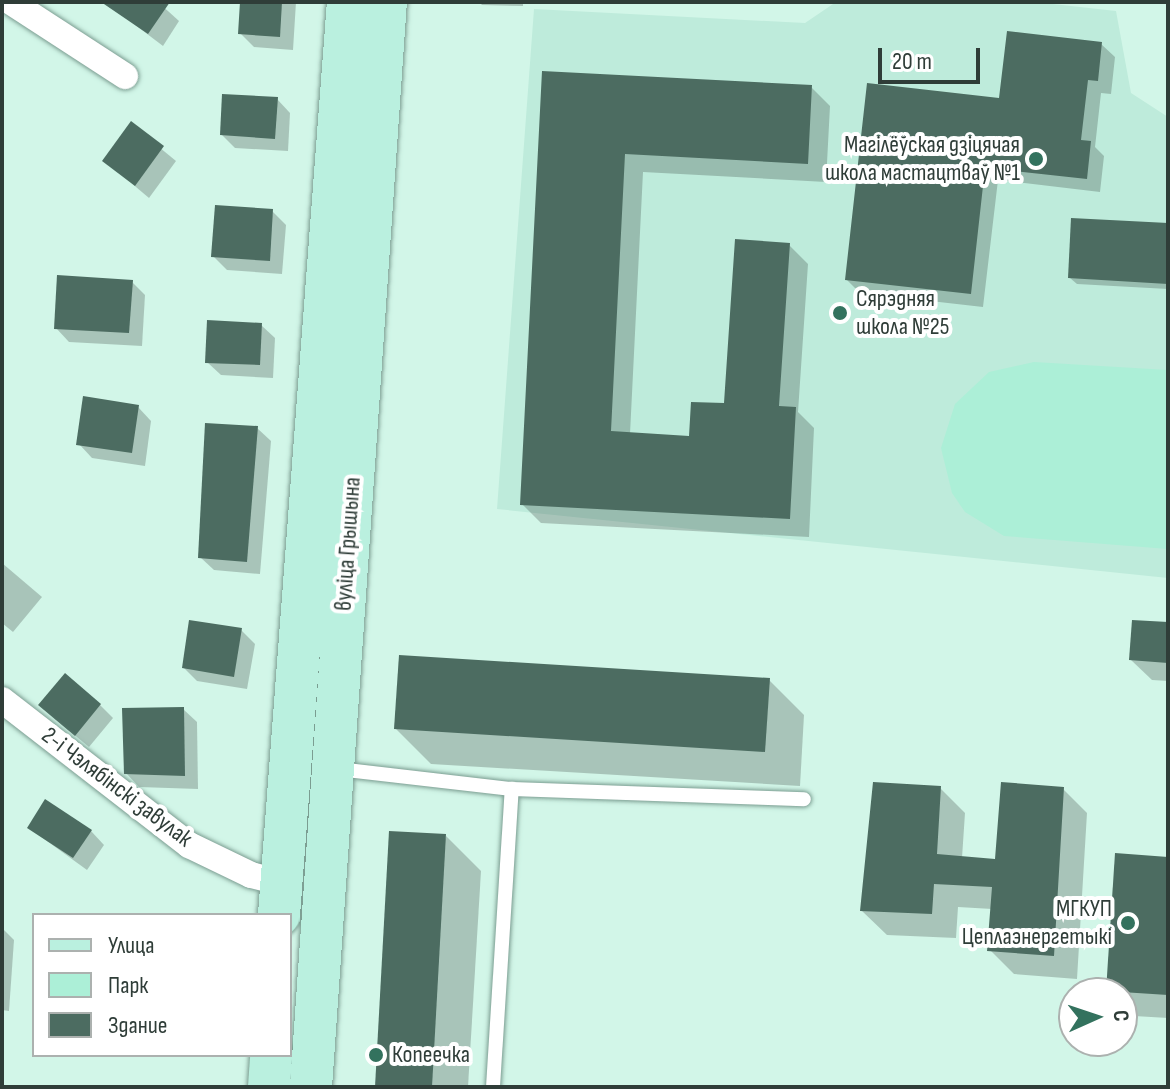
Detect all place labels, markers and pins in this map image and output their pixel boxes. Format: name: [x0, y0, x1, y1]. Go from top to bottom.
place label: Магілёўская дзіцячая школа мастацтваў №1: [825, 131, 1020, 187]
marker: Магілёўская дзіцячая школа мастацтваў №1: [1027, 150, 1045, 168]
place label: Сярэдняя школа №25: [856, 285, 949, 341]
marker: Сярэдняя школа №25: [831, 304, 849, 322]
place label: МГКУП Цеплаэнергетыкі: [962, 895, 1112, 951]
marker: МГКУП Цеплаэнергетыкі: [1119, 914, 1137, 932]
place label: Копеечка: [392, 1041, 470, 1069]
marker: Копеечка: [367, 1046, 385, 1064]

